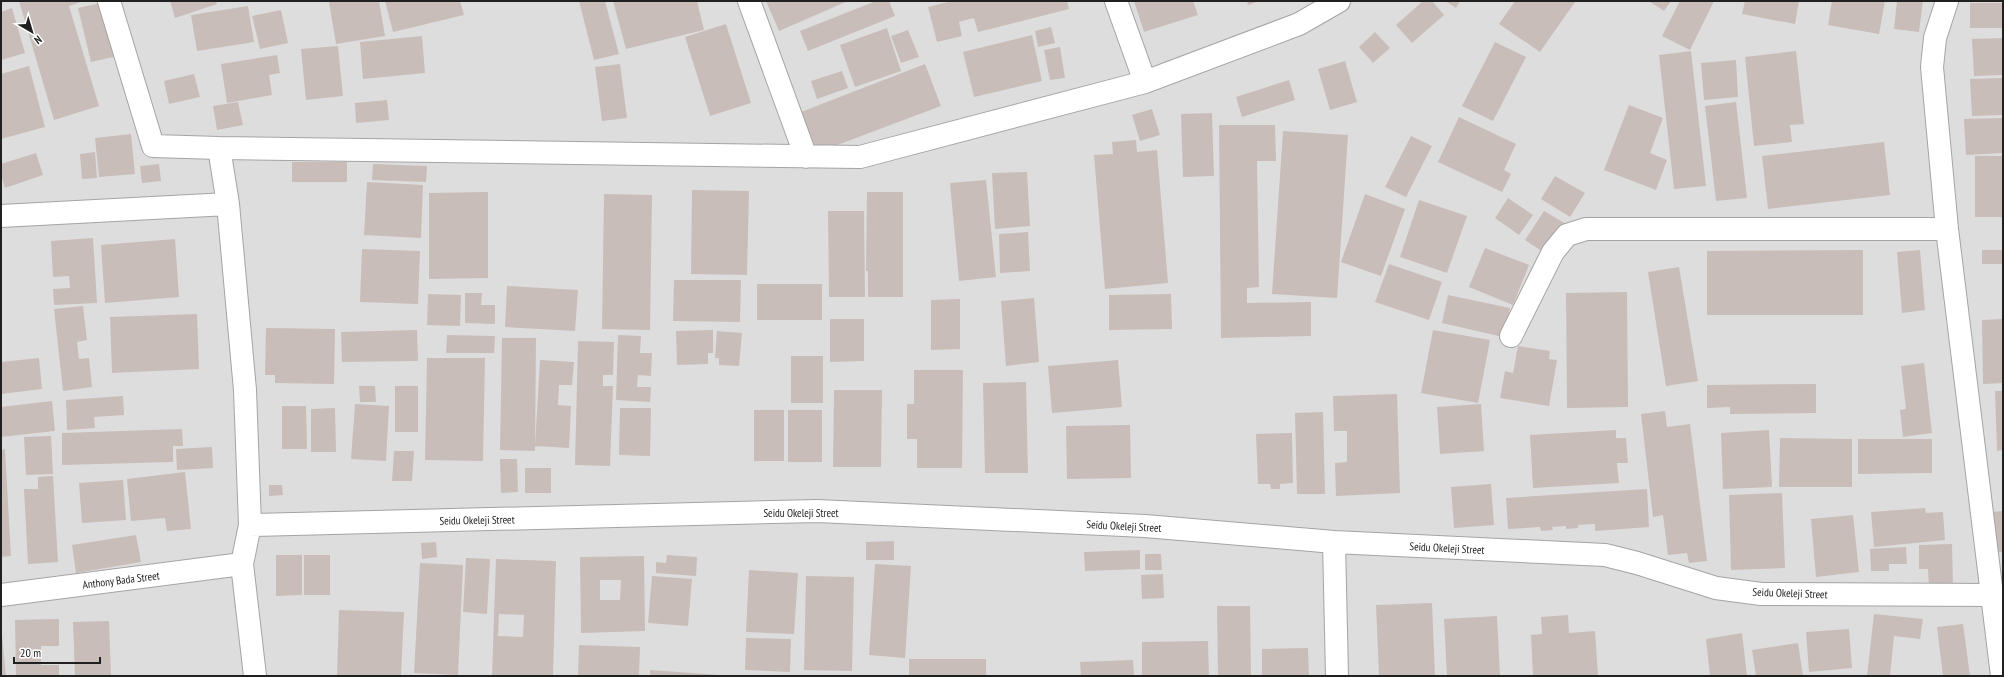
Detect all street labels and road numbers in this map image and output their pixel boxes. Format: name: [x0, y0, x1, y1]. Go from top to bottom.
street label: Seidu Okeleji Street: [763, 506, 839, 520]
street label: Seidu Okeleji Street: [439, 512, 515, 528]
street label: Seidu Okeleji Street: [1086, 517, 1162, 535]
street label: Seidu Okeleji Street: [1409, 539, 1485, 557]
street label: Anthony Bada Street: [82, 568, 160, 592]
street label: Seidu Okeleji Street: [1752, 585, 1828, 601]

